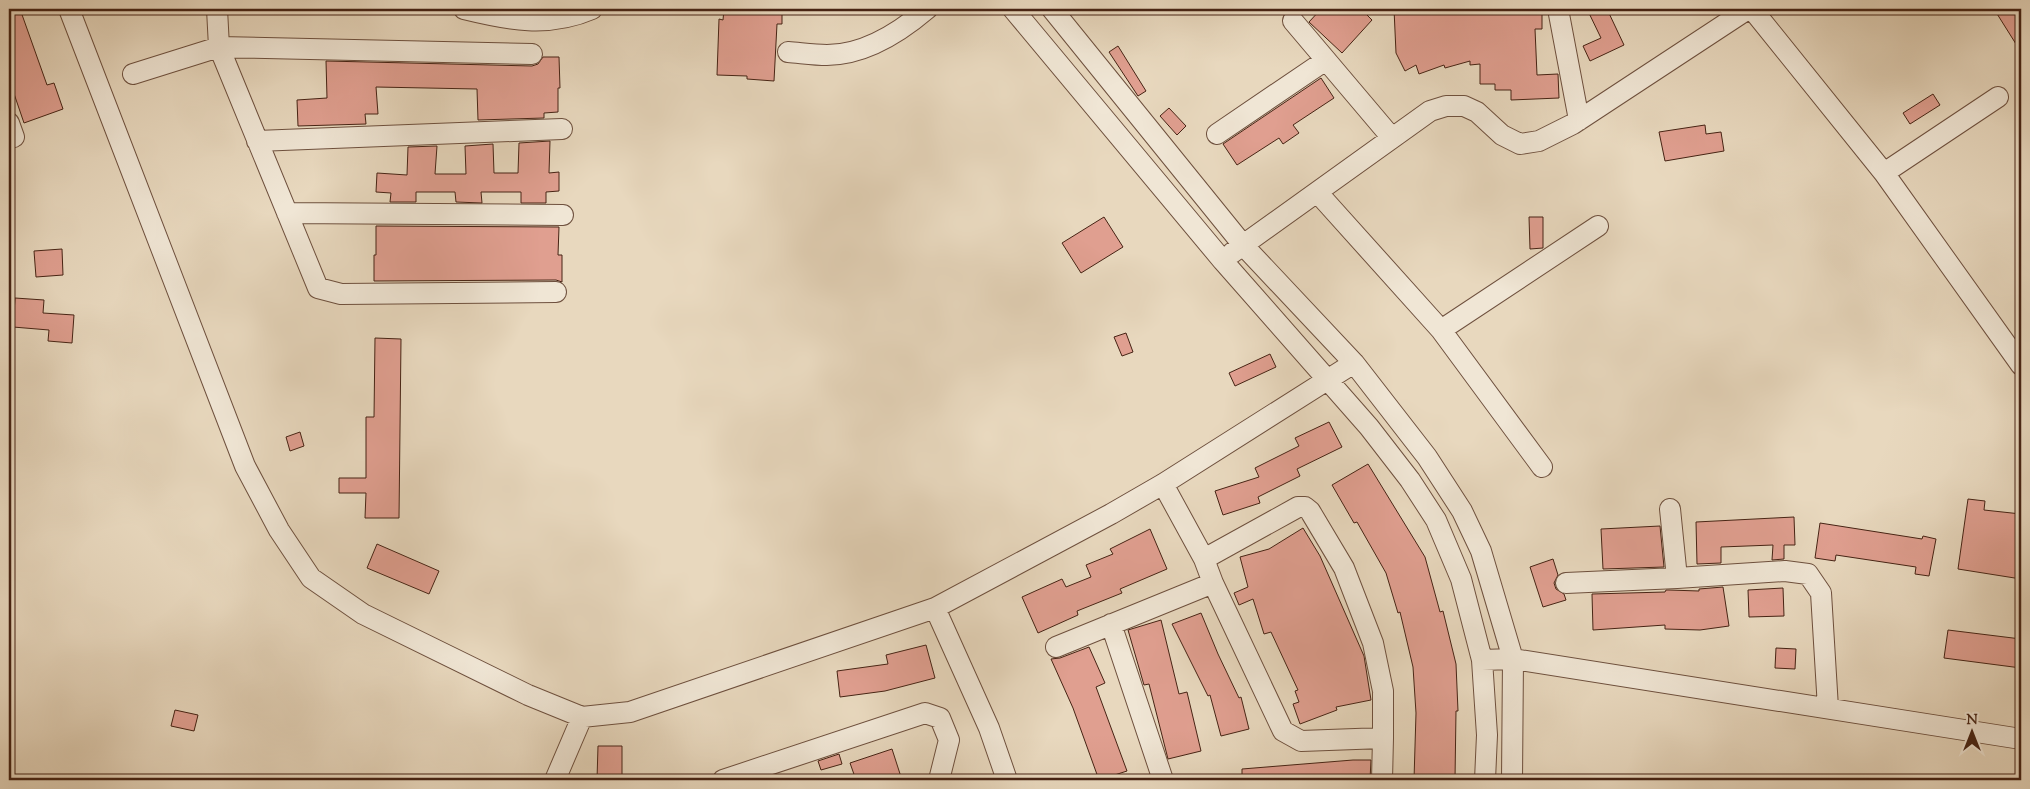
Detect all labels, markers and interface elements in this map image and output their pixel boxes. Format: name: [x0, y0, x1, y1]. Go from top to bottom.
north arrow: [1948, 706, 1998, 756]
text: N: [1966, 711, 1978, 731]

